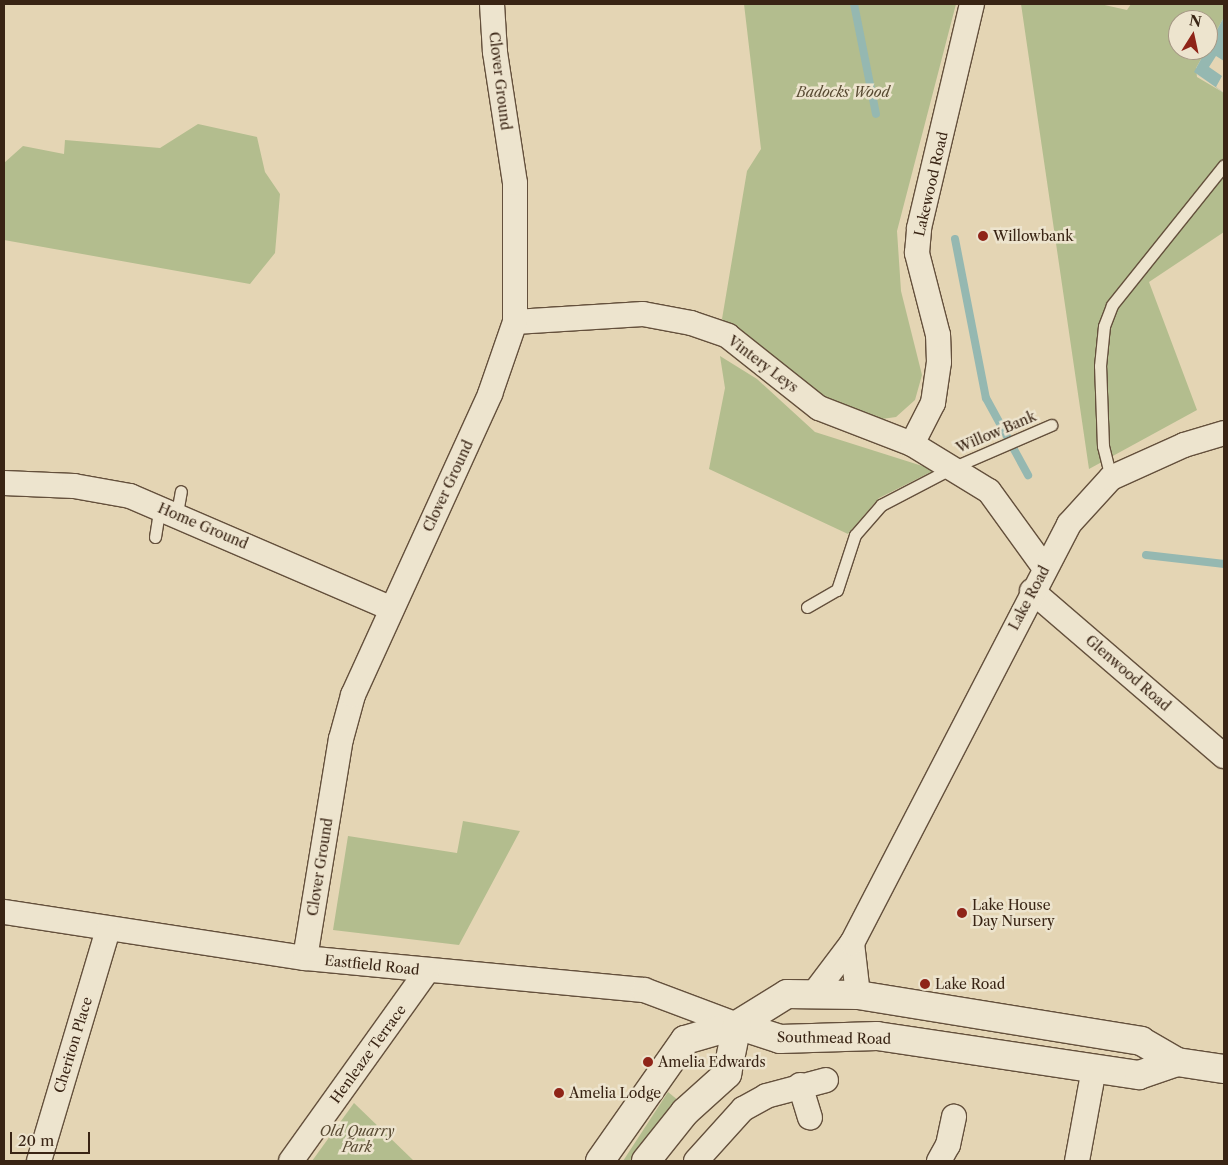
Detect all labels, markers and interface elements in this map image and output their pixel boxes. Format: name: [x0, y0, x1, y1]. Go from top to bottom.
north arrow: [1168, 10, 1218, 60]
text: N: [1188, 11, 1203, 31]
street label: Clover Ground: [486, 31, 514, 131]
park label: Badocks Wood: [796, 84, 890, 100]
street label: Lakewood Road: [911, 130, 951, 238]
place label: Willowbank: [993, 228, 1073, 244]
marker: Willowbank: [977, 230, 989, 242]
street label: Vintery Leys: [725, 332, 801, 396]
street label: Willow Bank: [953, 408, 1039, 456]
street label: Clover Ground: [419, 437, 477, 535]
street label: Home Ground: [155, 499, 251, 553]
street label: Lake Road: [1005, 563, 1053, 633]
street label: Glenwood Road: [1082, 632, 1174, 714]
street label: Clover Ground: [304, 817, 336, 917]
place label: Lake House Day Nursery: [972, 897, 1055, 930]
marker: Lake House Day Nursery: [956, 907, 968, 919]
street label: Eastfield Road: [324, 952, 420, 978]
place label: Lake Road: [935, 976, 1005, 992]
marker: Lake Road: [919, 978, 931, 990]
street label: Cheriton Place: [50, 995, 96, 1095]
street label: Henleaze Terrace: [327, 1001, 409, 1107]
street label: Southmead Road: [777, 1029, 891, 1047]
place label: Amelia Edwards: [658, 1054, 766, 1070]
marker: Amelia Edwards: [642, 1056, 654, 1068]
place label: Amelia Lodge: [569, 1085, 661, 1101]
marker: Amelia Lodge: [553, 1087, 565, 1099]
scale bar: [12, 1122, 92, 1154]
park label: Old Quarry Park: [320, 1123, 394, 1156]
text: 20 m: [18, 1131, 54, 1150]

